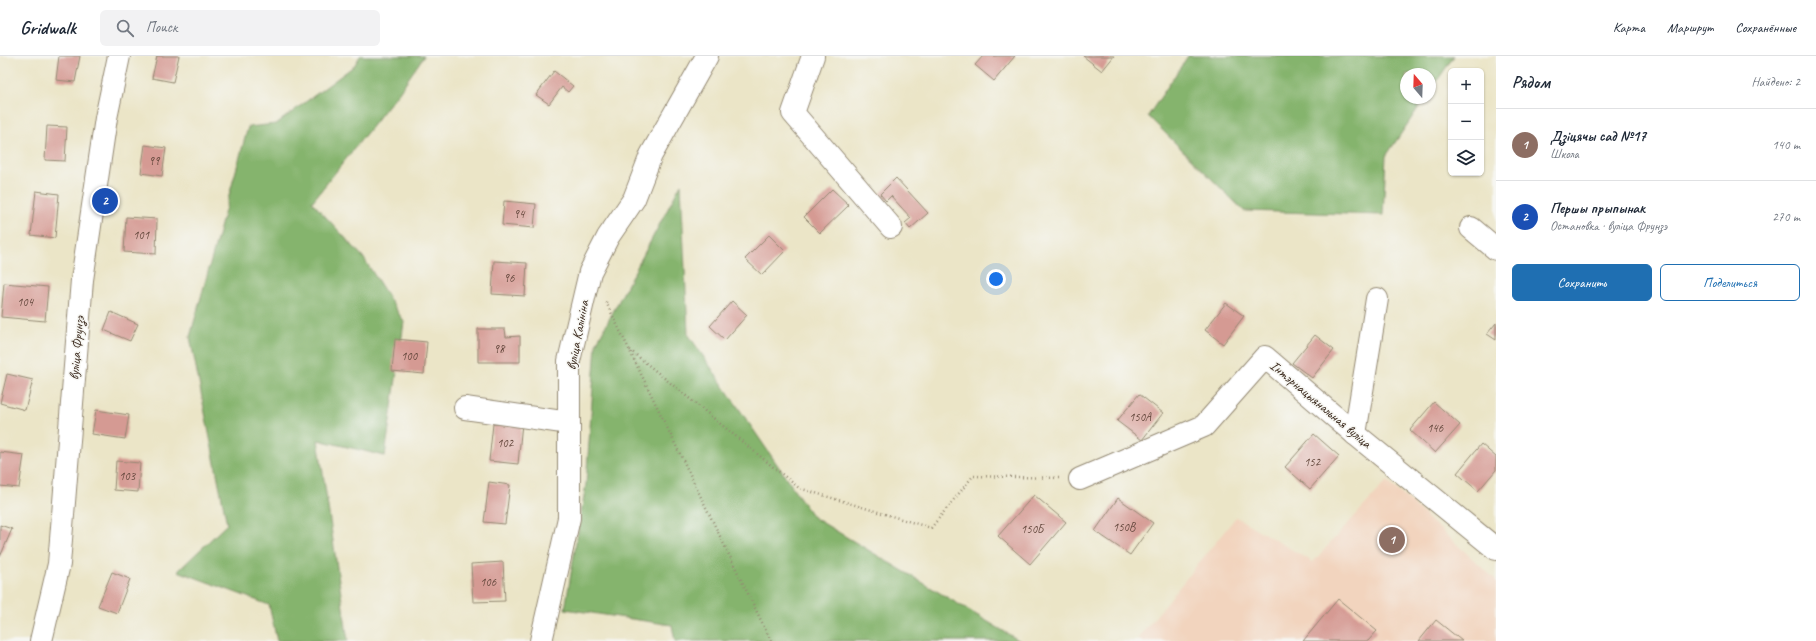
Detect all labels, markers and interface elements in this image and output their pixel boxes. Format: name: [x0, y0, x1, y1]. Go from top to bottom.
search box: [100, 10, 380, 46]
text: Gridwalk: [20, 16, 76, 40]
icon: search: [114, 17, 136, 39]
text: Поиск: [146, 18, 177, 37]
text: Карта: [1613, 19, 1645, 36]
text: Маршрут: [1667, 19, 1713, 36]
text: Сохранённые: [1735, 19, 1796, 36]
north arrow: [1400, 68, 1436, 104]
map controls: [1448, 68, 1484, 176]
button: +: [1448, 68, 1484, 104]
text: Рядом: [1512, 72, 1550, 93]
text: Найдено: 2: [1752, 74, 1800, 90]
button: −: [1448, 104, 1484, 140]
text: Дзіцячы сад №17: [1550, 127, 1646, 146]
text: 1: [1522, 137, 1528, 153]
text: 140 m: [1772, 137, 1800, 153]
button: layers: [1448, 140, 1484, 176]
text: Школа: [1550, 146, 1579, 162]
house number: 99: [149, 153, 161, 169]
pin: 2: [92, 186, 118, 216]
text: Першы прыпынак: [1550, 199, 1645, 218]
house number: 94: [514, 206, 526, 222]
text: 2: [1522, 209, 1528, 225]
text: 270 m: [1772, 209, 1800, 225]
text: Остановка · вуліца Фрунзэ: [1550, 218, 1667, 234]
house number: 101: [133, 227, 150, 243]
button: Сохранить: [1512, 264, 1652, 301]
button: Поделиться: [1660, 264, 1800, 301]
your location: [986, 269, 1006, 289]
house number: 96: [504, 270, 515, 286]
house number: 104: [17, 294, 35, 310]
street label: вуліца Калініна: [562, 298, 593, 371]
street label: вуліца Фрунзэ: [65, 315, 88, 381]
house number: 98: [494, 341, 506, 357]
house number: 100: [401, 348, 419, 364]
street label: Інтэрнацыянальная вуліца: [1267, 357, 1375, 452]
house number: 150А: [1129, 409, 1152, 425]
house number: 146: [1427, 420, 1444, 436]
house number: 102: [497, 435, 515, 451]
house number: 152: [1304, 454, 1322, 470]
house number: 103: [119, 468, 137, 484]
house number: 150В: [1113, 519, 1136, 535]
house number: 150Б: [1021, 521, 1045, 537]
pin: 1: [1379, 525, 1405, 555]
house number: 106: [480, 574, 497, 590]

